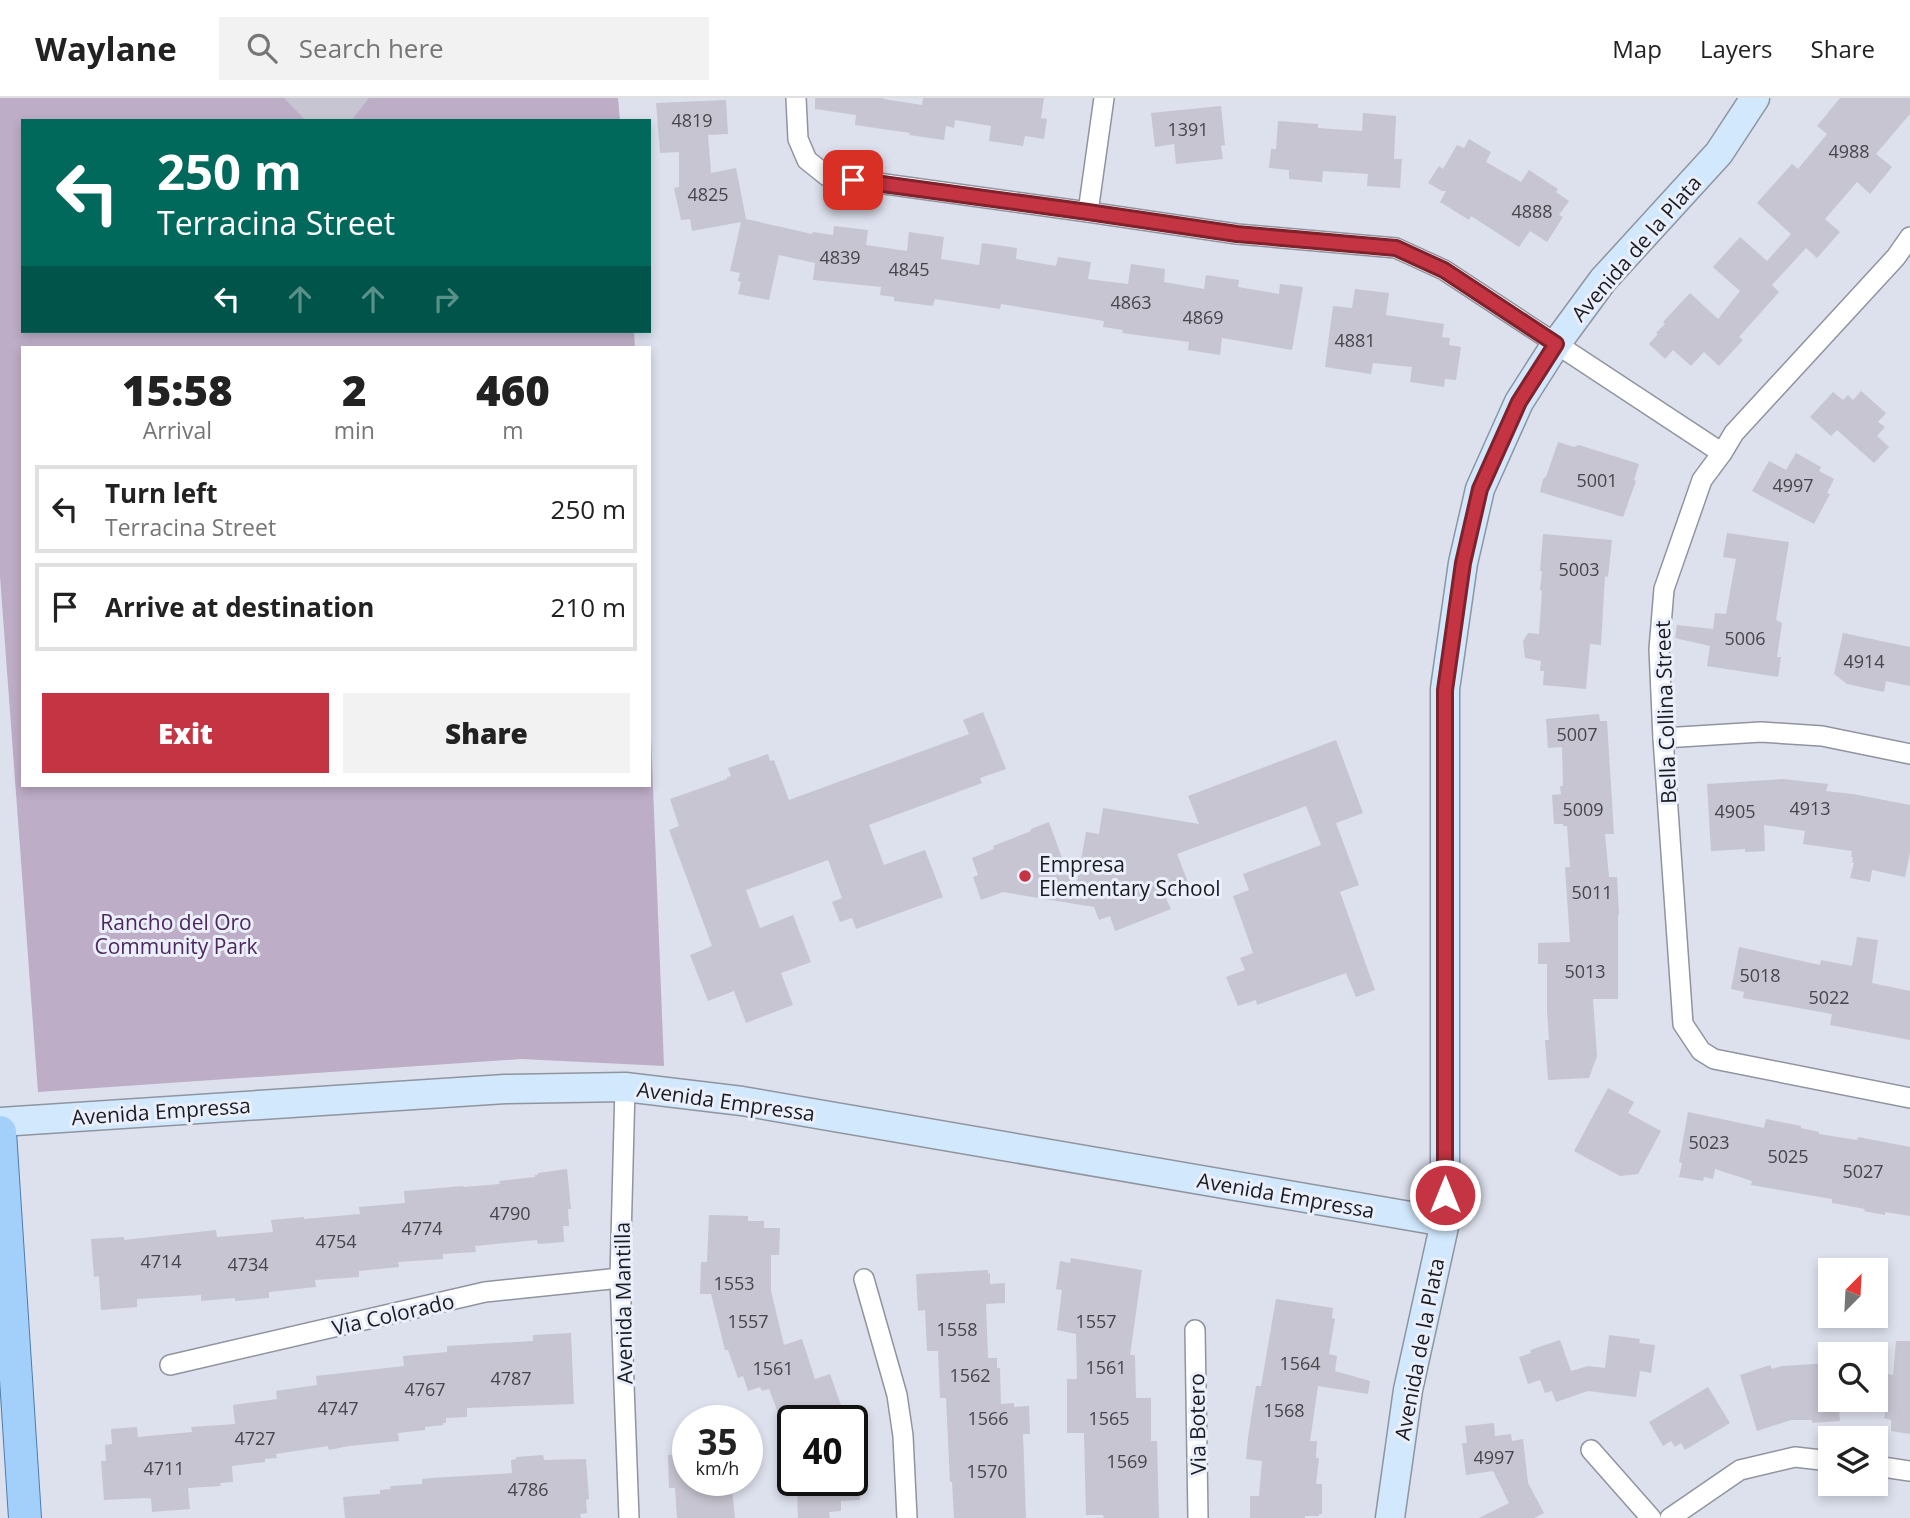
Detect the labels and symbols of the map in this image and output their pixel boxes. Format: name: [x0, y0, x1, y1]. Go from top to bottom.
house number: 4819: [671, 108, 713, 132]
house number: 1391: [1167, 117, 1209, 141]
house number: 4988: [1828, 139, 1870, 163]
pin: [823, 150, 883, 210]
street label: Avenida de la Plata: [1565, 169, 1707, 327]
house number: 4825: [687, 182, 729, 206]
house number: 4888: [1511, 199, 1553, 223]
house number: 4839: [819, 245, 861, 269]
house number: 4845: [888, 257, 930, 281]
house number: 4863: [1110, 290, 1152, 314]
house number: 4869: [1182, 305, 1224, 329]
house number: 4881: [1334, 328, 1376, 352]
house number: 5001: [1576, 468, 1618, 492]
house number: 4997: [1772, 473, 1814, 497]
house number: 5003: [1558, 557, 1600, 581]
street label: Bella Collina Street: [1648, 620, 1682, 804]
house number: 5006: [1724, 626, 1766, 650]
house number: 4914: [1843, 649, 1885, 673]
house number: 5007: [1556, 722, 1598, 746]
house number: 4913: [1789, 796, 1831, 820]
house number: 5009: [1562, 797, 1604, 821]
house number: 4905: [1714, 799, 1756, 823]
place label: Empresa Elementary School: [1039, 850, 1221, 902]
marker: Empresa Elementary School: [1017, 868, 1033, 884]
house number: 5011: [1571, 880, 1613, 904]
park label: Rancho del Oro Community Park: [94, 908, 258, 960]
house number: 5013: [1564, 959, 1606, 983]
house number: 5018: [1739, 963, 1781, 987]
house number: 5022: [1808, 985, 1850, 1009]
street label: Avenida Empressa: [635, 1075, 817, 1127]
street label: Avenida Empressa: [70, 1091, 252, 1131]
house number: 5023: [1688, 1130, 1730, 1154]
house number: 5025: [1767, 1144, 1809, 1168]
position arrow: [1408, 1158, 1482, 1232]
house number: 5027: [1842, 1159, 1884, 1183]
street label: Avenida Empressa: [1195, 1166, 1377, 1224]
house number: 4790: [489, 1201, 531, 1225]
house number: 4774: [401, 1216, 443, 1240]
street label: Avenida Mantilla: [608, 1222, 638, 1384]
house number: 4754: [315, 1229, 357, 1253]
house number: 4714: [140, 1249, 182, 1273]
house number: 4734: [227, 1252, 269, 1276]
street label: Avenida de la Plata: [1388, 1256, 1450, 1442]
north arrow: [1818, 1258, 1888, 1328]
house number: 1553: [713, 1271, 755, 1295]
street label: Via Colorado: [329, 1286, 457, 1342]
house number: 1557: [727, 1309, 769, 1333]
house number: 1557: [1075, 1309, 1117, 1333]
house number: 1558: [936, 1317, 978, 1341]
house number: 1564: [1279, 1351, 1321, 1375]
house number: 1561: [1085, 1355, 1127, 1379]
house number: 1561: [752, 1356, 794, 1380]
house number: 1562: [949, 1363, 991, 1387]
house number: 4787: [490, 1366, 532, 1390]
street label: Via Botero: [1182, 1373, 1212, 1475]
house number: 4767: [404, 1377, 446, 1401]
house number: 4747: [317, 1396, 359, 1420]
house number: 1568: [1263, 1398, 1305, 1422]
speed limit sign: 40: [777, 1405, 868, 1496]
house number: 1566: [967, 1406, 1009, 1430]
house number: 1565: [1088, 1406, 1130, 1430]
house number: 4727: [234, 1426, 276, 1450]
house number: 4997: [1473, 1445, 1515, 1469]
house number: 1569: [1106, 1449, 1148, 1473]
house number: 4711: [143, 1456, 185, 1480]
house number: 1570: [966, 1459, 1008, 1483]
house number: 4786: [507, 1477, 549, 1501]

